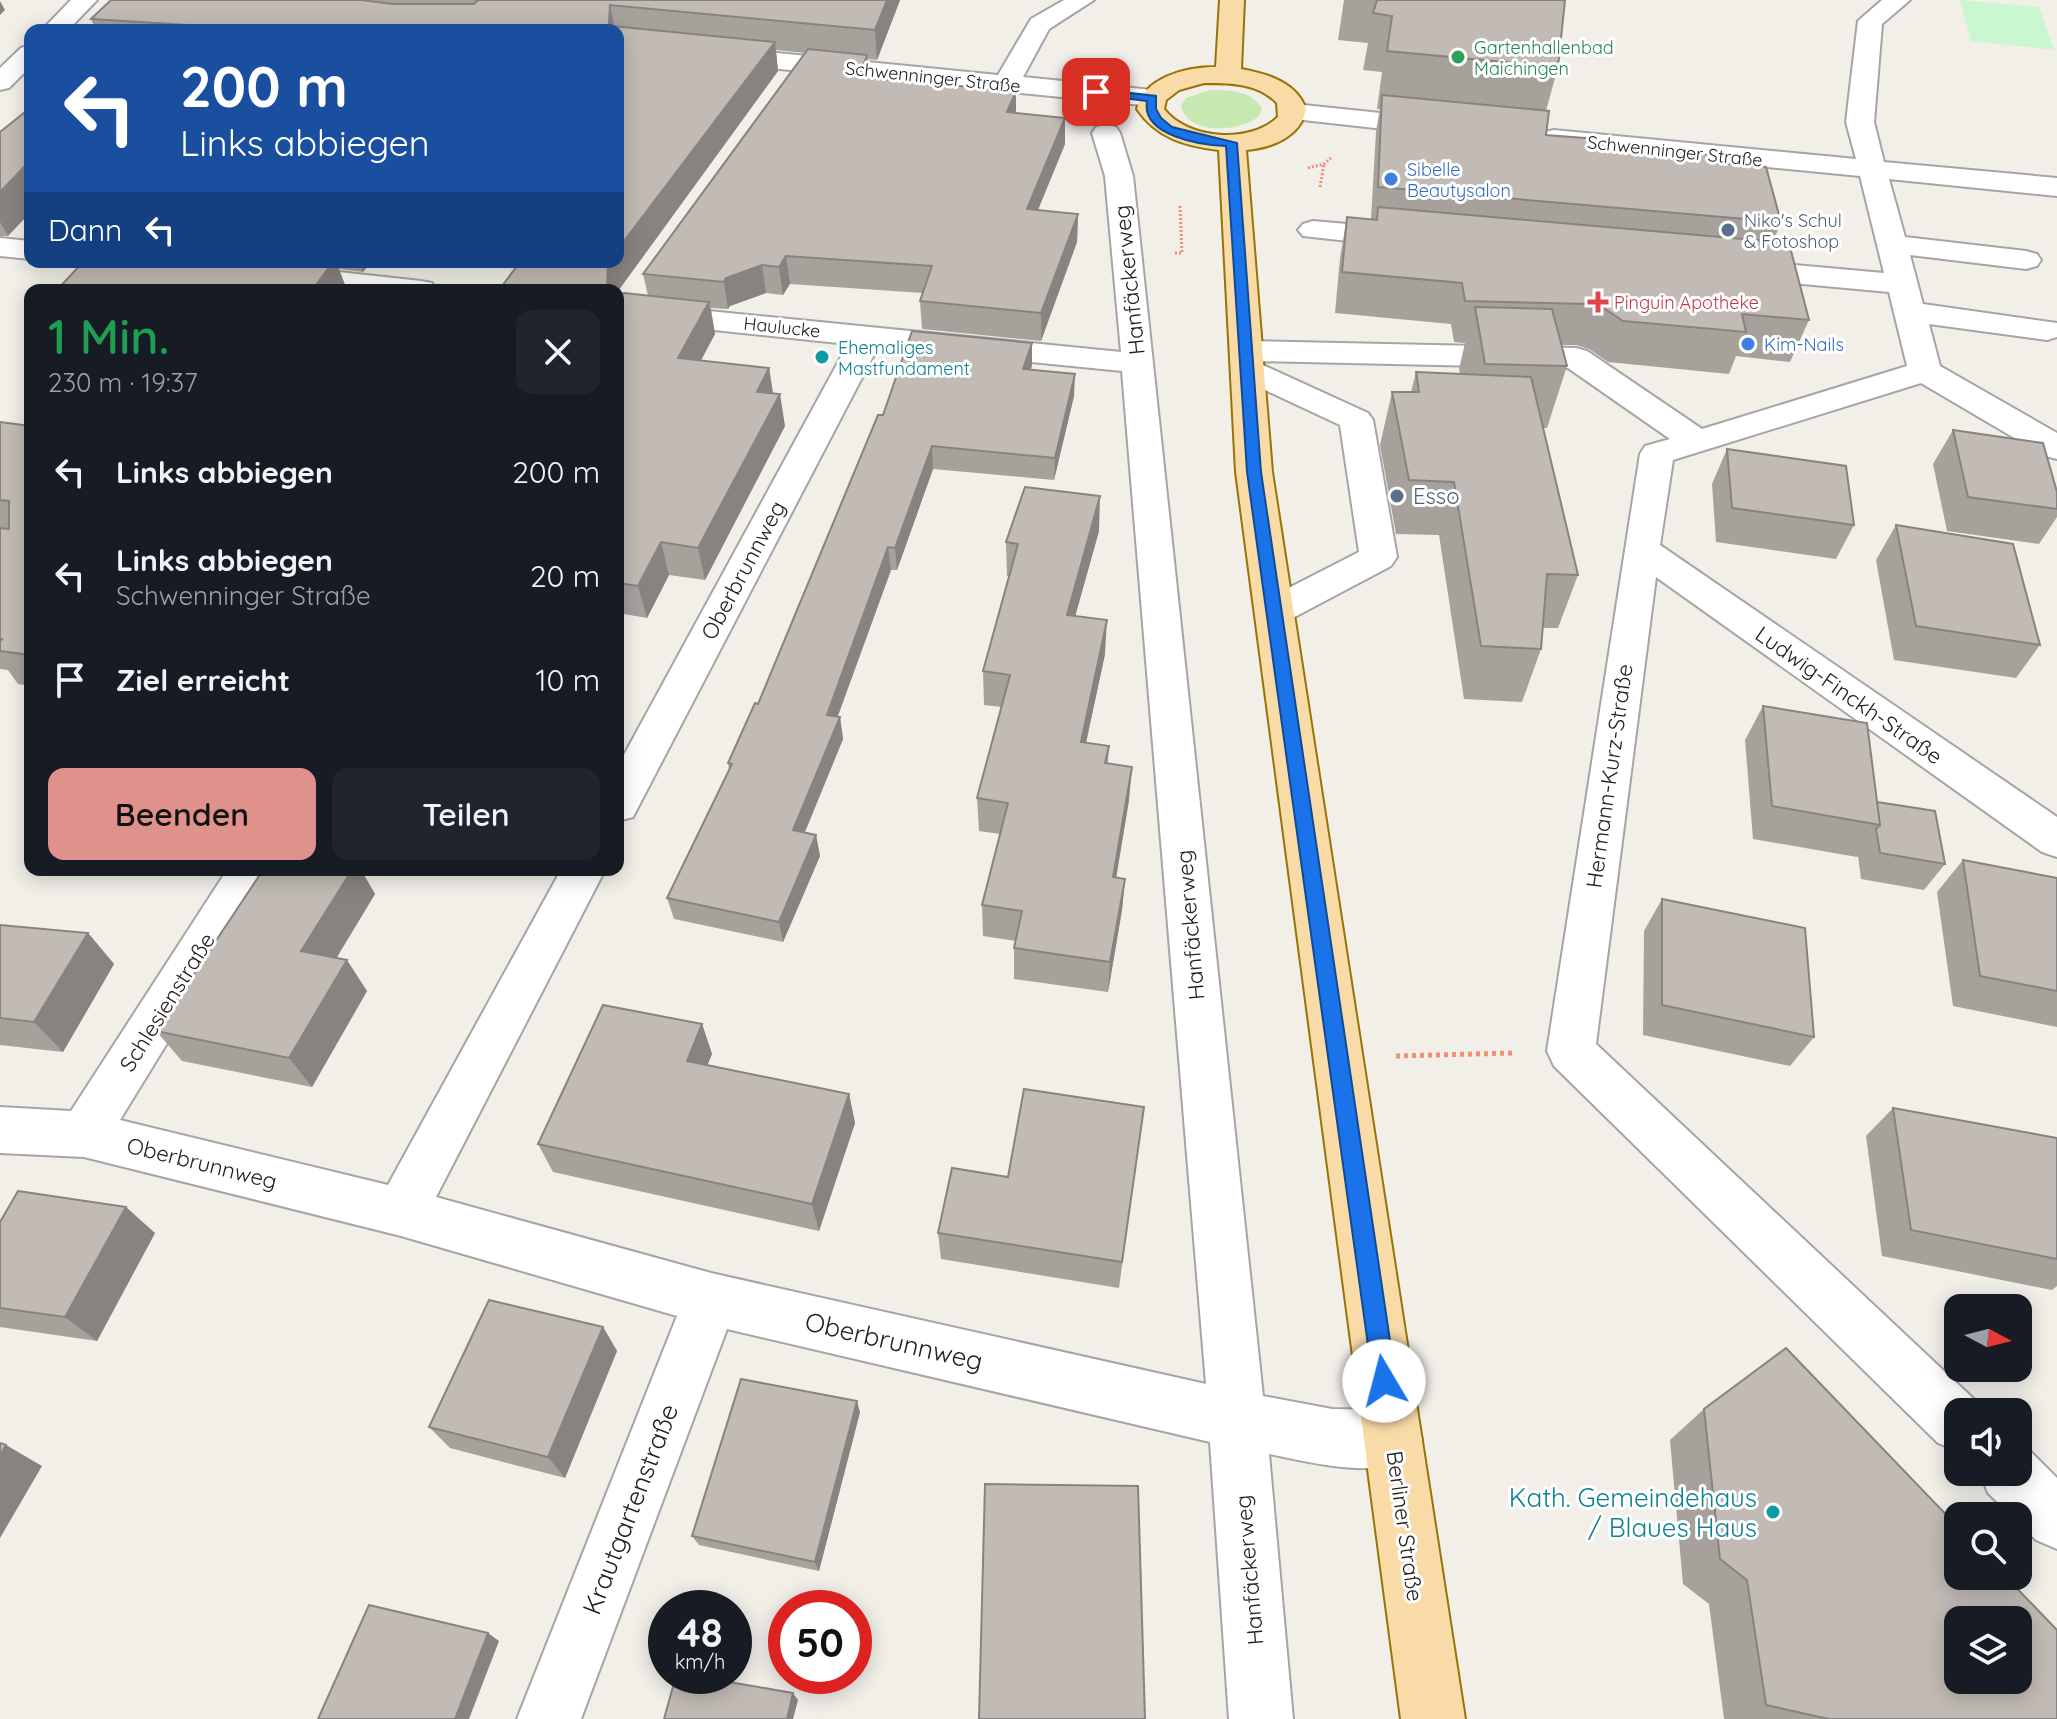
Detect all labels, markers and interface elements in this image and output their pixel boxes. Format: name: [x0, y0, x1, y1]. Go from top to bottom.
place label: Gartenhallenbad Maichingen: [1474, 36, 1614, 80]
marker: Gartenhallenbad Maichingen: [1449, 48, 1467, 66]
text: 200 m: [180, 51, 348, 121]
icon: left: [48, 56, 152, 160]
street label: Schwenninger Straße: [844, 56, 1022, 98]
pin: [1062, 58, 1130, 126]
icon: arrive: [1074, 70, 1118, 114]
text: Links abbiegen: [180, 120, 430, 165]
street label: Schwenninger Straße: [1586, 130, 1764, 172]
place label: Sibelle Beautysalon: [1407, 158, 1511, 202]
marker: Sibelle Beautysalon: [1382, 170, 1400, 188]
street label: Hanfäckerweg: [1107, 204, 1151, 356]
icon: left: [138, 208, 182, 252]
place label: Niko's Schul & Fotoshop: [1744, 209, 1842, 253]
text: Dann: [48, 211, 122, 249]
marker: Niko's Schul & Fotoshop: [1719, 221, 1737, 239]
place label: Pinguin Apotheke: [1614, 291, 1759, 314]
marker: Pinguin Apotheke: [1589, 293, 1607, 311]
text: 1 Min.: [48, 306, 169, 366]
button: close: [516, 310, 600, 394]
street label: Haulucke: [743, 312, 821, 342]
place label: Kim-Nails: [1764, 333, 1844, 356]
marker: Kim-Nails: [1739, 335, 1757, 353]
place label: Ehemaliges Mastfundament: [838, 336, 970, 380]
marker: Ehemaliges Mastfundament: [813, 348, 831, 366]
text: 230 m · 19:37: [48, 366, 198, 399]
icon: left: [48, 450, 92, 494]
text: Links abbiegen: [116, 453, 333, 491]
text: 200 m: [512, 453, 600, 491]
place label: Esso: [1413, 482, 1459, 510]
marker: Esso: [1388, 487, 1406, 505]
street label: Oberbrunnweg: [695, 496, 791, 644]
text: Links abbiegen: [116, 541, 333, 579]
icon: left: [48, 554, 92, 598]
text: 20 m: [530, 557, 600, 595]
text: Schwenninger Straße: [116, 579, 371, 612]
street label: Ludwig-Finckh-Straße: [1750, 620, 1948, 770]
icon: arrive: [48, 658, 92, 702]
text: Ziel erreicht: [116, 661, 290, 699]
text: 10 m: [536, 661, 600, 699]
street label: Hermann-Kurz-Straße: [1579, 662, 1639, 890]
button: Beenden: [48, 768, 316, 860]
button: Teilen: [332, 768, 600, 860]
street label: Hanfäckerweg: [1169, 849, 1211, 1001]
street label: Schlesienstraße: [113, 927, 221, 1077]
street label: Oberbrunnweg: [124, 1131, 280, 1195]
north arrow: [1944, 1294, 2032, 1382]
map controls: [1944, 1294, 2032, 1694]
street label: Oberbrunnweg: [802, 1305, 986, 1377]
position arrow: [1342, 1339, 1426, 1423]
button: sound: [1944, 1398, 2032, 1486]
street label: Krautgartenstraße: [575, 1399, 685, 1619]
street label: Berliner Straße: [1381, 1449, 1429, 1603]
place label: Kath. Gemeindehaus / Blaues Haus: [1509, 1481, 1757, 1544]
street label: Hanfäckerweg: [1228, 1494, 1270, 1646]
button: search: [1944, 1502, 2032, 1590]
marker: Kath. Gemeindehaus / Blaues Haus: [1764, 1503, 1782, 1521]
speed limit sign: 50: [768, 1590, 872, 1694]
button: layers: [1944, 1606, 2032, 1694]
text: 48: [677, 1607, 723, 1657]
text: km/h: [675, 1649, 725, 1674]

